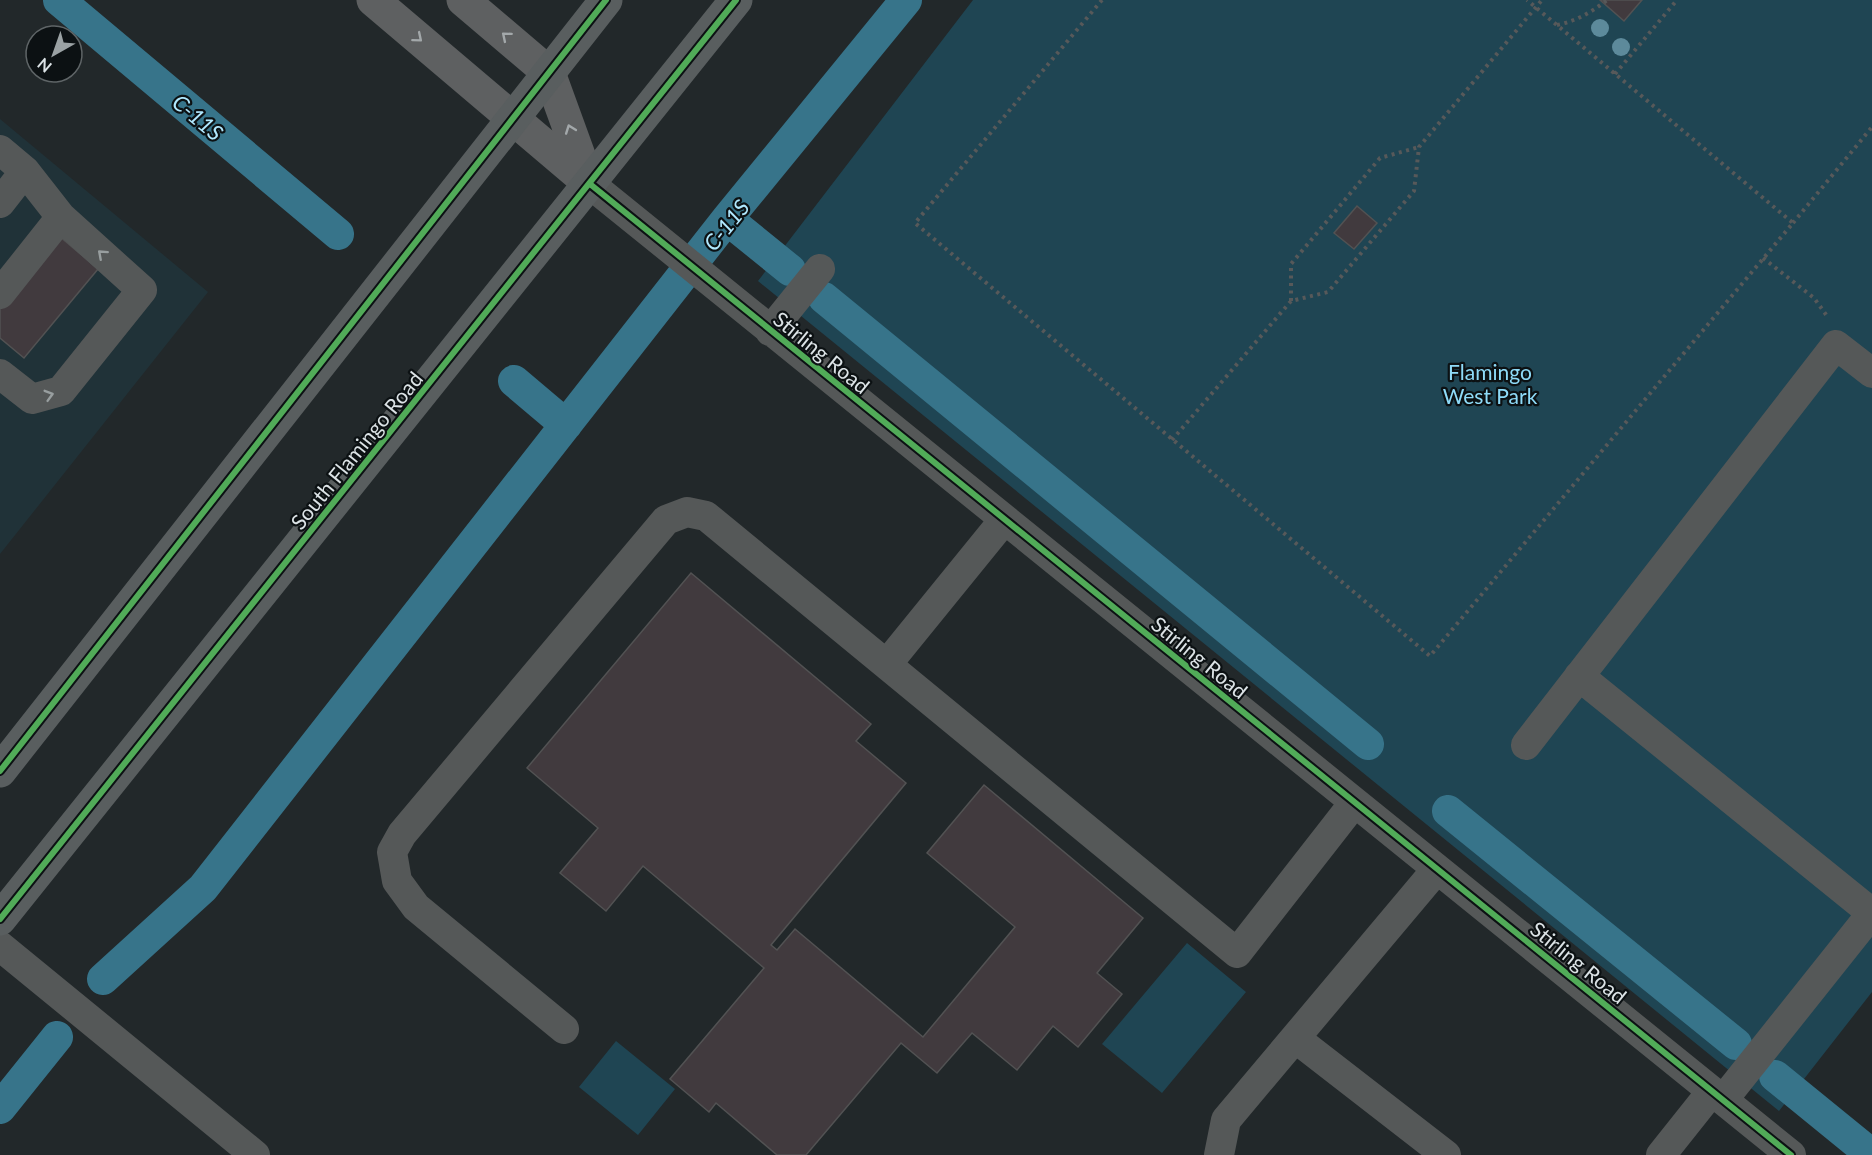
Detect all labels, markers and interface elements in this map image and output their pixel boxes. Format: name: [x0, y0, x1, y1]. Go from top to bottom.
north arrow: [24, 24, 84, 84]
one-way arrow: [411, 31, 422, 42]
one-way arrow: [502, 33, 513, 44]
text: N: [33, 55, 55, 77]
water label: C-11S: [167, 88, 229, 146]
one-way arrow: [564, 125, 577, 135]
water label: C-11S: [697, 194, 755, 256]
one-way arrow: [98, 250, 109, 261]
street label: Stirling Road: [769, 306, 875, 398]
park label: Flamingo West Park: [1443, 359, 1538, 408]
street label: South Flamingo Road: [285, 366, 427, 534]
one-way arrow: [44, 389, 54, 402]
street label: Stirling Road: [1147, 611, 1253, 703]
street label: Stirling Road: [1526, 916, 1632, 1008]

